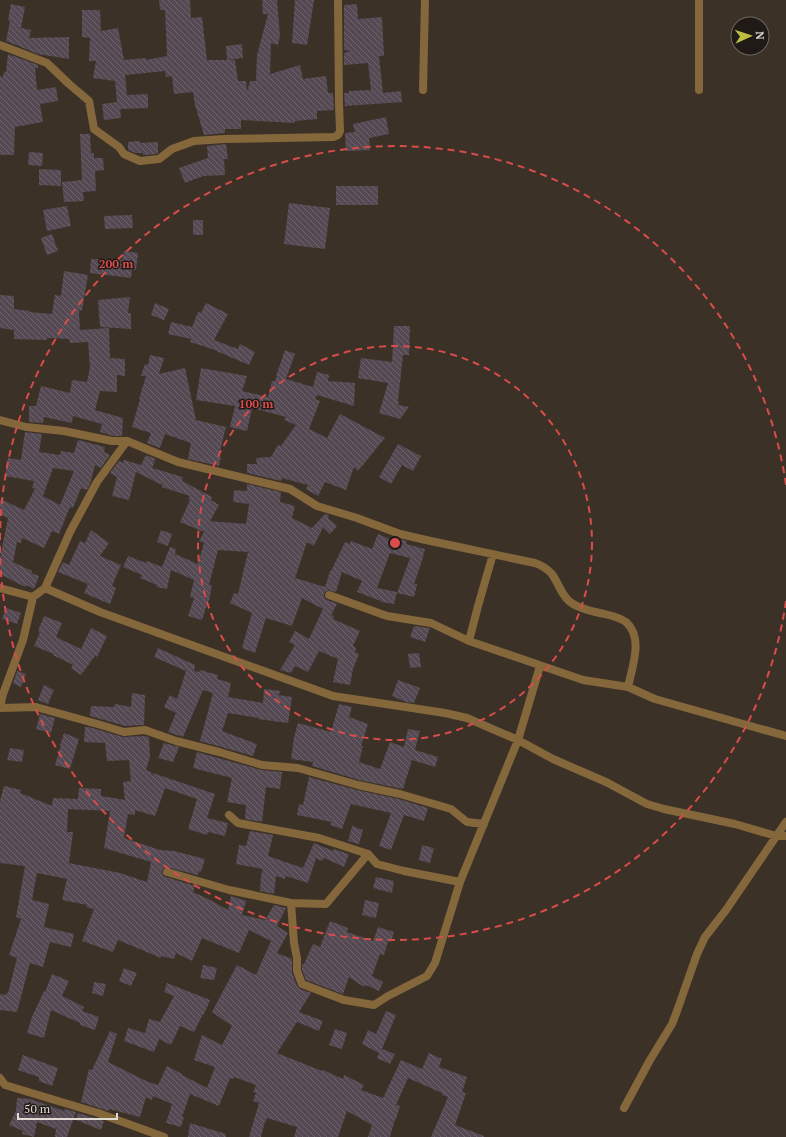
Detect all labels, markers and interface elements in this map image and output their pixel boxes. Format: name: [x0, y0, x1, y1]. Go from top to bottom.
north arrow: [730, 16, 770, 56]
text: N: [753, 31, 767, 41]
text: 200 m: [99, 256, 133, 271]
text: 100 m: [239, 396, 273, 411]
centre of rings: [388, 536, 402, 550]
scale bar: [18, 1095, 117, 1121]
text: 50 m: [24, 1101, 51, 1116]

